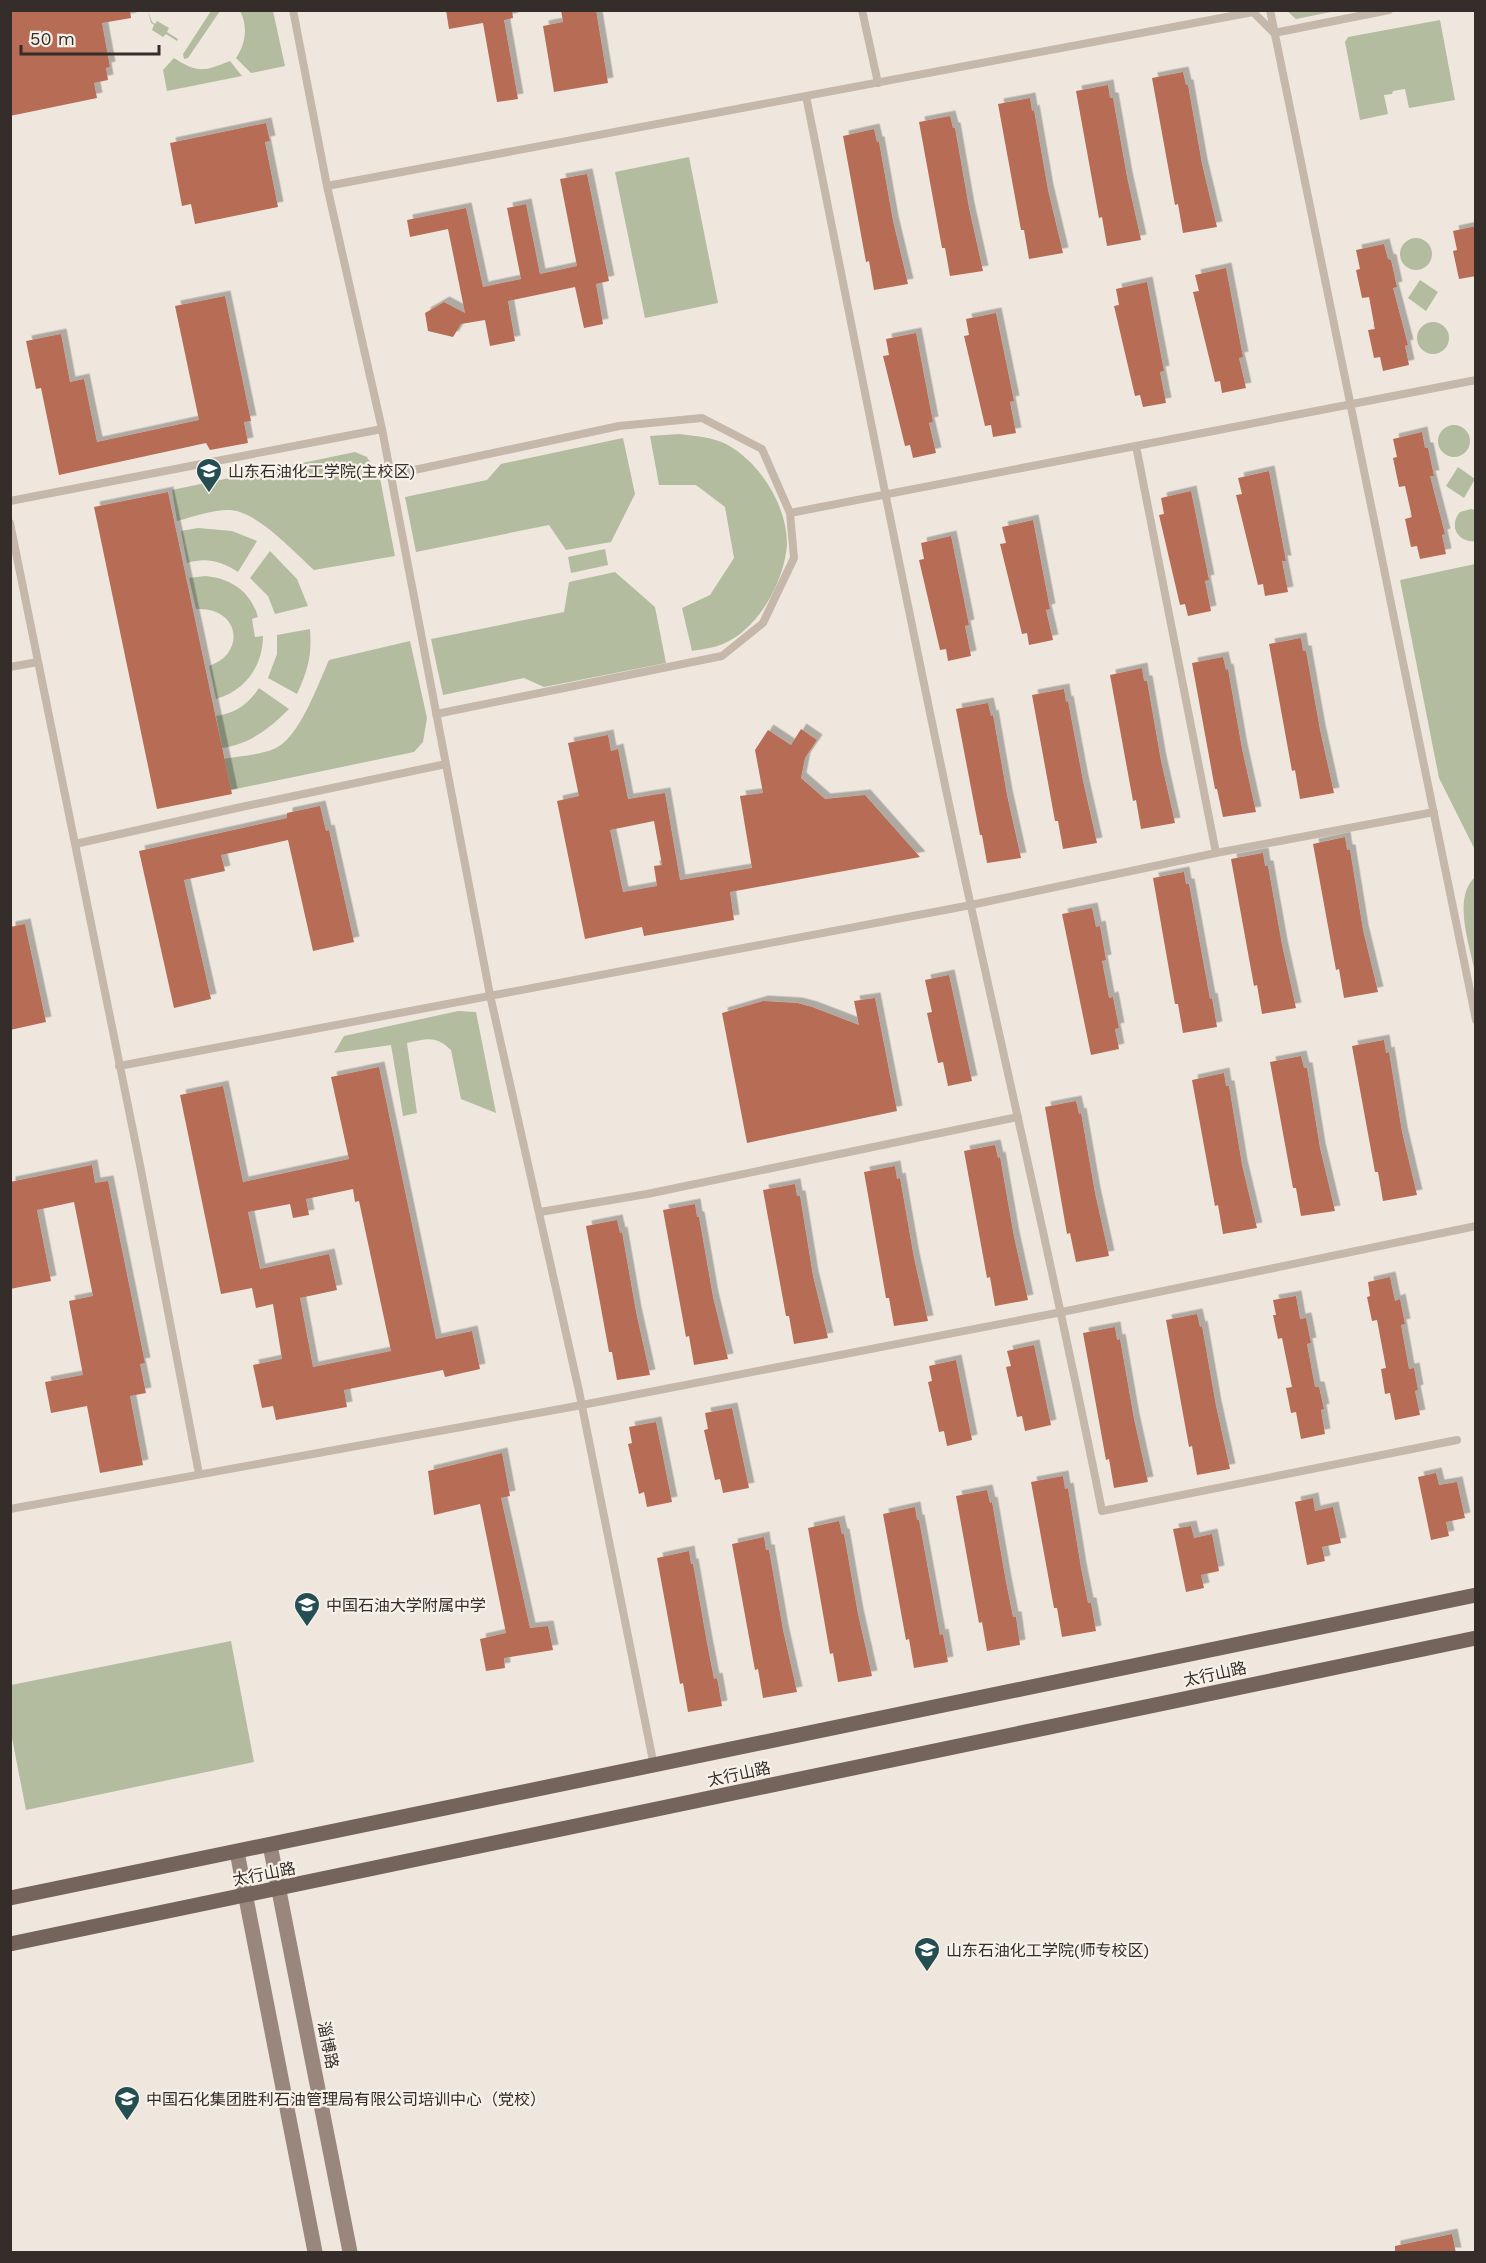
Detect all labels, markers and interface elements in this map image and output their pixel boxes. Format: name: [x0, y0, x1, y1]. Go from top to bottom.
scale bar: [21, 18, 159, 56]
text: 50 m: [30, 28, 75, 49]
school or university icon: 山东石油化工学院(主校区): [194, 456, 224, 494]
place label: 山东石油化工学院(主校区): [228, 462, 415, 481]
school or university icon: 中国石油大学附属中学: [292, 1590, 322, 1628]
place label: 中国石油大学附属中学: [326, 1596, 486, 1615]
street label: 太行山路: [1182, 1658, 1248, 1690]
street label: 太行山路: [706, 1758, 772, 1790]
street label: 太行山路: [231, 1859, 297, 1889]
school or university icon: 山东石油化工学院(师专校区): [912, 1935, 942, 1973]
place label: 山东石油化工学院(师专校区): [946, 1941, 1149, 1960]
street label: 淄博路: [314, 2020, 342, 2070]
school or university icon: 中国石化集团胜利石油管理局有限公司培训中心（党校）: [112, 2084, 142, 2122]
place label: 中国石化集团胜利石油管理局有限公司培训中心（党校）: [146, 2090, 546, 2109]

